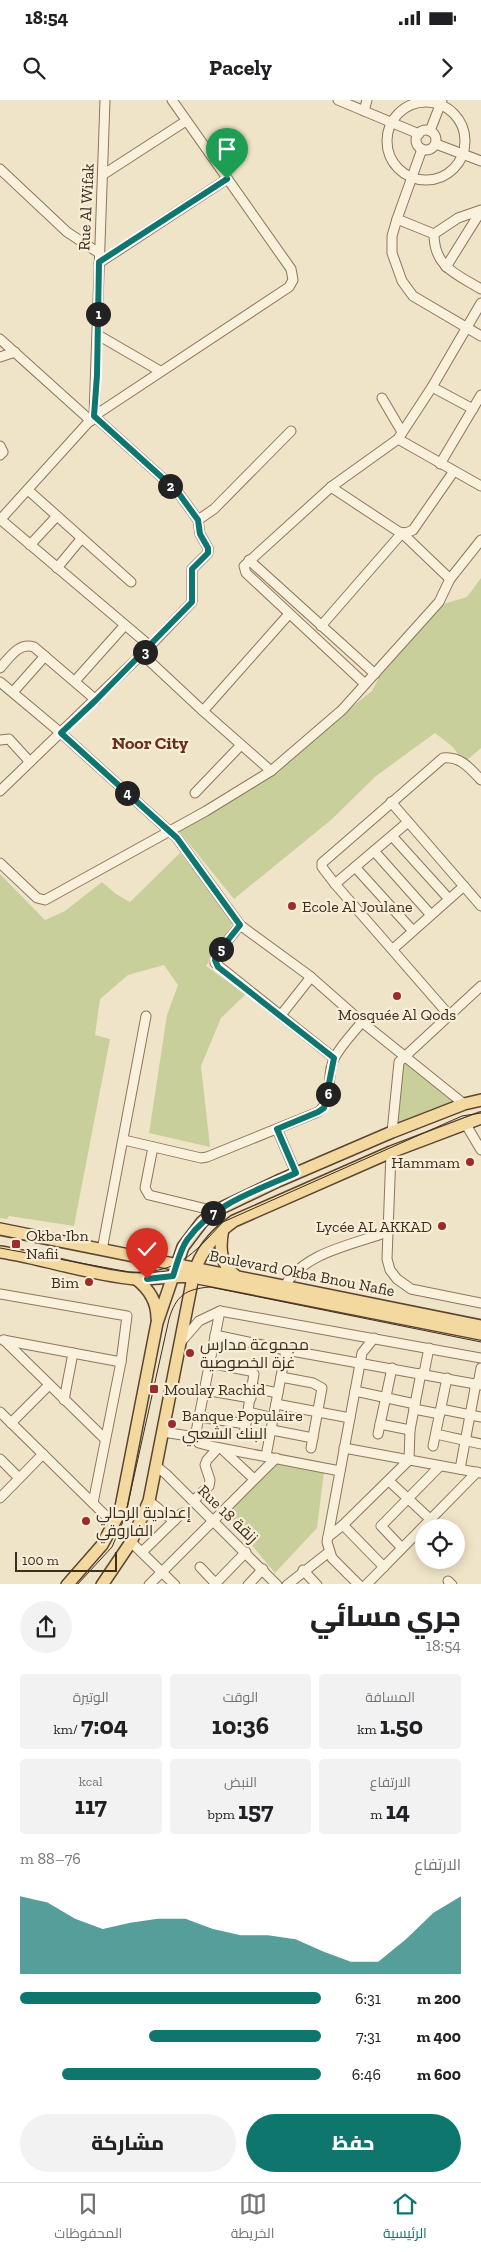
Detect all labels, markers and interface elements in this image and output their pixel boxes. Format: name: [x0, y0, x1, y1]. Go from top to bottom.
text: 18:54: [25, 6, 68, 29]
icon: search: [20, 54, 48, 82]
text: Pacely: [209, 54, 272, 81]
icon: forward: [433, 54, 461, 82]
pin: [206, 128, 248, 179]
icon: arrive: [213, 135, 241, 163]
street label: Rue Al Wifak: [74, 162, 98, 251]
pin: 1: [86, 302, 110, 326]
text: 1: [96, 306, 101, 323]
pin: 2: [158, 474, 182, 498]
text: 2: [167, 478, 174, 495]
pin: 3: [132, 640, 158, 664]
text: 3: [142, 644, 149, 661]
district label: Noor City: [112, 732, 189, 754]
pin: 4: [114, 780, 140, 806]
text: 4: [124, 785, 131, 802]
place label: Ecole Al Joulane: [302, 897, 413, 916]
marker: Ecole Al Joulane: [286, 900, 298, 912]
pin: 5: [208, 936, 234, 962]
text: 5: [218, 941, 225, 958]
marker: Mosquée Al Qods: [391, 990, 403, 1002]
place label: Mosquée Al Qods: [338, 1005, 456, 1024]
pin: 6: [316, 1082, 340, 1106]
text: 6: [325, 1086, 332, 1103]
place label: Hammam: [391, 1153, 460, 1172]
marker: Hammam: [464, 1156, 476, 1168]
pin: 7: [200, 1200, 226, 1226]
text: 7: [210, 1205, 217, 1222]
place label: Lycée AL AKKAD: [316, 1217, 432, 1236]
marker: Lycée AL AKKAD: [436, 1220, 448, 1232]
place label: Okba Ibn Nafii: [26, 1226, 89, 1263]
pin: [126, 1228, 168, 1279]
icon: check: [133, 1235, 161, 1263]
marker: Okba Ibn Nafii: [10, 1238, 22, 1250]
street label: Boulevard Okba Bnou Nafie: [208, 1246, 396, 1300]
place label: Bim: [51, 1273, 79, 1292]
marker: Bim: [83, 1276, 95, 1288]
place label: مجموعة مدارس غزة الخصوصية: [200, 1335, 309, 1372]
marker: مجموعة مدارس غزة الخصوصية: [184, 1347, 196, 1359]
place label: Moulay Rachid: [164, 1380, 265, 1399]
marker: Moulay Rachid: [148, 1383, 160, 1395]
place label: Banque Populaire البنك الشعبي: [182, 1406, 303, 1447]
marker: Banque Populaire البنك الشعبي: [166, 1418, 178, 1430]
street label: Rue 18 زنقة: [194, 1481, 262, 1547]
place label: إعدادية الرحالي الفاروقي: [96, 1503, 191, 1544]
marker: إعدادية الرحالي الفاروقي: [80, 1515, 92, 1527]
map controls: [415, 1519, 465, 1569]
button: locate: [415, 1519, 465, 1569]
scale bar: [15, 1550, 118, 1573]
text: 100 m: [22, 1552, 59, 1569]
text: جري مسائي: [310, 1600, 461, 1633]
button: share: [20, 1601, 72, 1653]
text: 18:54: [426, 1636, 461, 1655]
text: الوتيرة: [73, 1689, 109, 1706]
text: الوقت: [223, 1689, 258, 1706]
text: المسافة: [365, 1689, 415, 1706]
text: 7:04: [81, 1710, 128, 1740]
text: 10:36: [212, 1710, 269, 1740]
text: 1.50: [380, 1710, 423, 1740]
text: /km: [54, 1721, 81, 1738]
text: km: [357, 1721, 380, 1738]
text: kcal: [79, 1773, 103, 1790]
text: النبض: [224, 1774, 257, 1791]
text: الارتفاع: [370, 1774, 411, 1791]
text: 117: [75, 1790, 107, 1820]
text: 157: [238, 1795, 274, 1825]
text: 14: [386, 1795, 410, 1825]
text: bpm: [208, 1806, 238, 1823]
text: m: [370, 1806, 386, 1823]
text: 76–88 m: [20, 1849, 81, 1868]
text: الارتفاع: [414, 1855, 461, 1874]
text: 6:31: [355, 1989, 381, 2008]
text: 200 m: [417, 1989, 461, 2008]
text: 7:31: [356, 2027, 381, 2046]
text: 400 m: [416, 2027, 461, 2046]
text: 6:46: [352, 2065, 381, 2084]
text: 600 m: [417, 2065, 461, 2084]
button: مشاركة: [20, 2114, 236, 2172]
button: حفظ: [246, 2114, 461, 2172]
tab: المحفوظات: [54, 2190, 122, 2246]
tab: الخريطة: [231, 2190, 274, 2246]
tab: الرئيسية: [383, 2190, 427, 2246]

